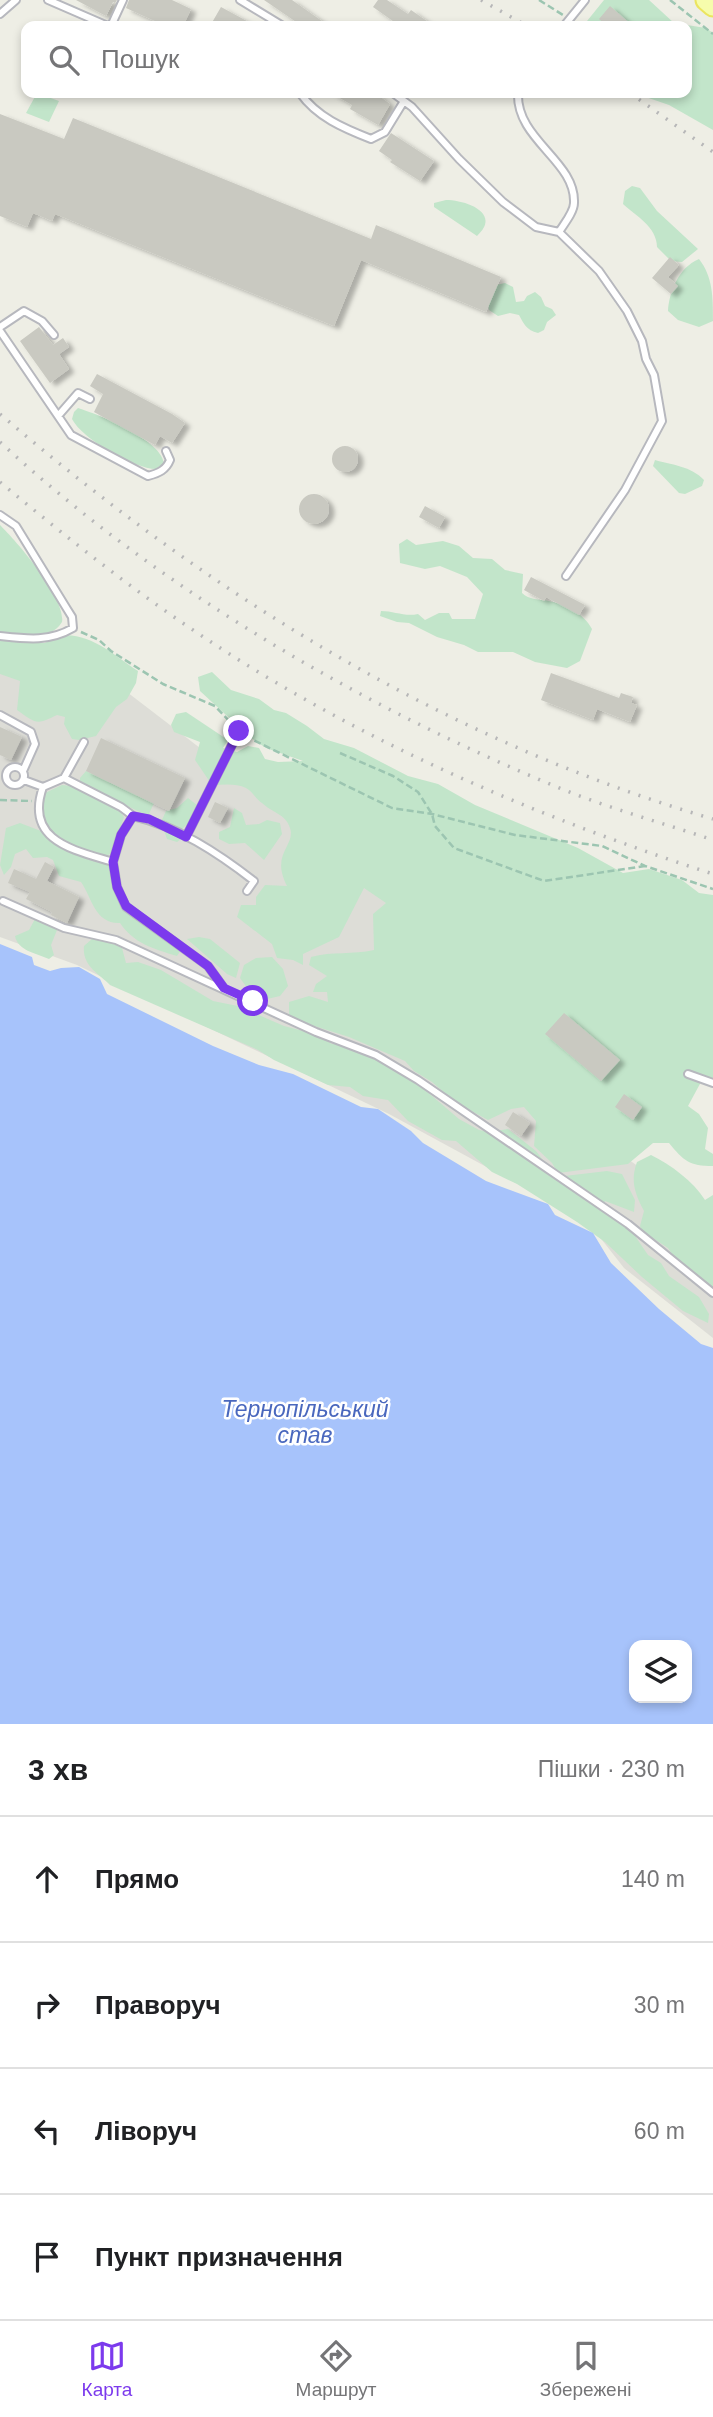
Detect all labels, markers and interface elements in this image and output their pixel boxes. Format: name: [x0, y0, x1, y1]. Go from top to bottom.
search box: [21, 21, 692, 98]
icon: search: [45, 41, 83, 79]
text: Пошук: [101, 44, 179, 74]
route end: [223, 715, 254, 746]
route start: [237, 985, 268, 1016]
water label: Тернопільський став: [221, 1396, 389, 1448]
map controls: [629, 1640, 692, 1703]
button: layers: [629, 1640, 692, 1703]
text: 3 хв: [28, 1753, 88, 1786]
text: Пішки · 230 m: [538, 1756, 685, 1782]
icon: ahead: [28, 1860, 66, 1898]
text: Прямо: [95, 1864, 179, 1894]
text: 140 m: [621, 1866, 685, 1892]
icon: right: [28, 1986, 66, 2024]
text: Праворуч: [95, 1990, 221, 2020]
text: 30 m: [634, 1992, 685, 2018]
icon: left: [28, 2112, 66, 2150]
text: Ліворуч: [95, 2116, 197, 2146]
text: 60 m: [634, 2118, 685, 2144]
icon: arrive: [28, 2238, 66, 2276]
text: Пункт призначення: [95, 2242, 343, 2272]
tab: Карта: [82, 2337, 132, 2401]
tab: Маршрут: [296, 2337, 377, 2401]
tab: Збережені: [540, 2337, 631, 2401]

